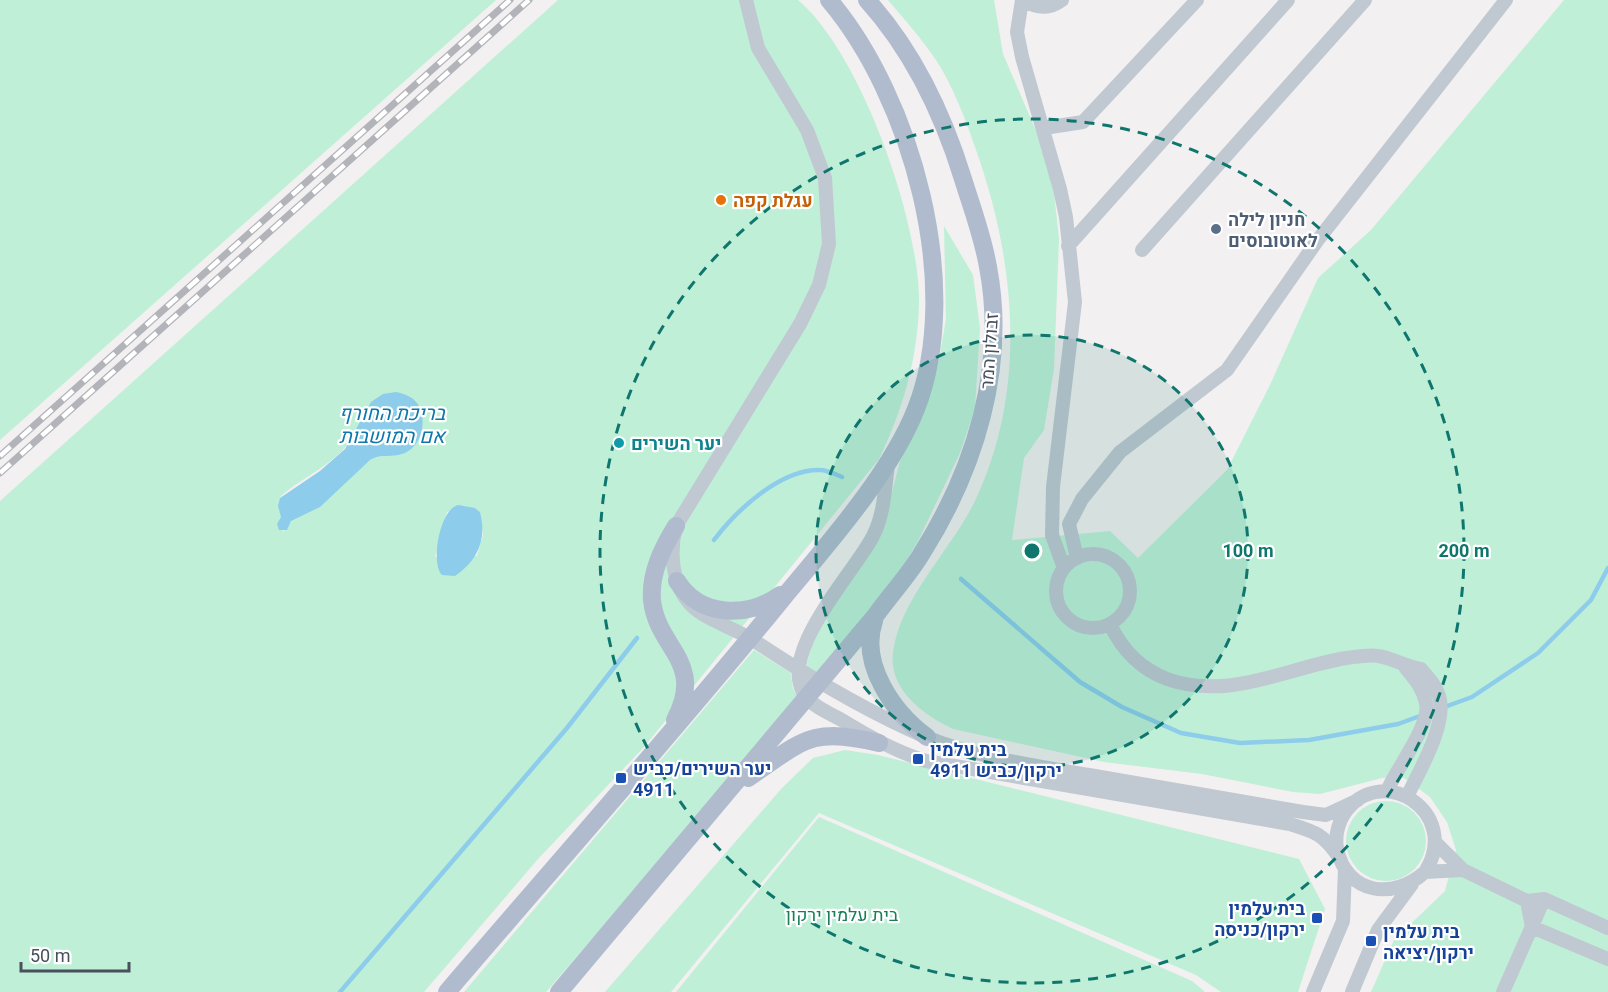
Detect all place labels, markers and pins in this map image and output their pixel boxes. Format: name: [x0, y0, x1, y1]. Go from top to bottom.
place label: עגלת קפה: [733, 190, 813, 211]
marker: עגלת קפה: [714, 193, 728, 207]
place label: חניון לילה לאוטובוסים: [1228, 209, 1318, 251]
marker: חניון לילה לאוטובוסים: [1209, 222, 1223, 236]
place label: יער השירים: [631, 433, 721, 454]
marker: יער השירים: [612, 436, 626, 450]
centre of rings: [1022, 541, 1042, 561]
place label: בית עלמין ירקון/כביש 4911: [930, 739, 1062, 781]
marker: בית עלמין ירקון/כביש 4911: [911, 752, 925, 766]
place label: יער השירים/כביש 4911: [633, 758, 771, 800]
marker: יער השירים/כביש 4911: [614, 771, 628, 785]
place label: בית עלמין ירקון/כניסה: [1214, 898, 1305, 940]
marker: בית עלמין ירקון/כניסה: [1310, 911, 1324, 925]
place label: בית עלמין ירקון/יציאה: [1383, 921, 1474, 963]
marker: בית עלמין ירקון/יציאה: [1364, 934, 1378, 948]

